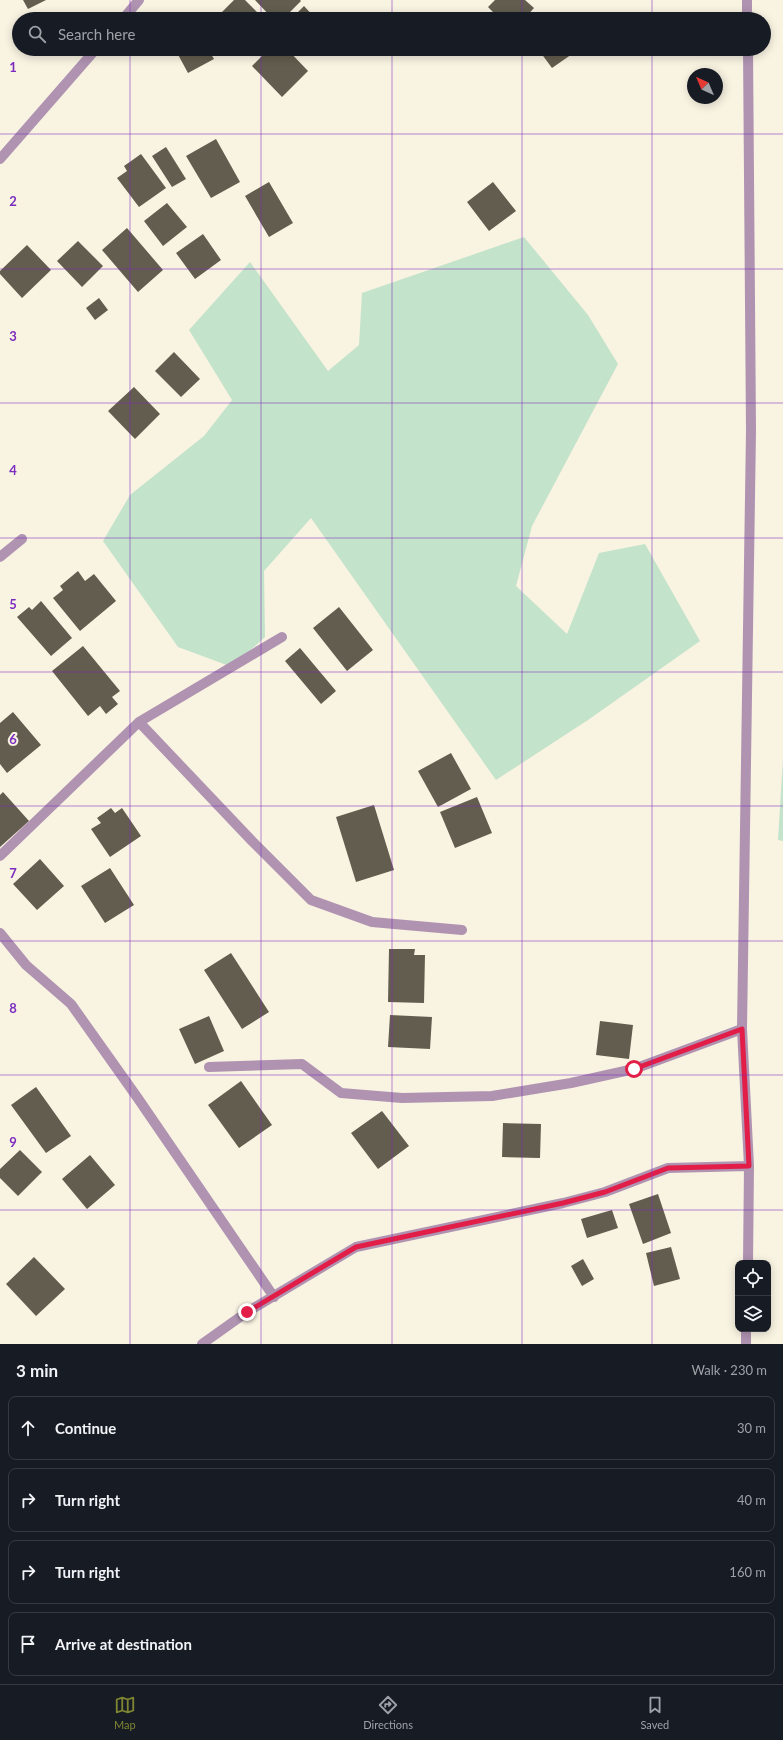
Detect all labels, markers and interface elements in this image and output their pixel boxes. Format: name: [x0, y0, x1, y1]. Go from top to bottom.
search box: [12, 12, 771, 56]
icon: search: [26, 23, 48, 45]
text: Search here: [58, 25, 135, 43]
text: 1: [9, 59, 17, 75]
north arrow: [687, 68, 723, 104]
text: 2: [9, 193, 17, 209]
text: 3: [9, 328, 17, 344]
text: 4: [9, 462, 17, 478]
text: 5: [9, 596, 17, 612]
text: 6: [9, 731, 17, 747]
text: 7: [9, 865, 17, 881]
text: 8: [9, 1000, 17, 1016]
route start: [625, 1060, 643, 1078]
text: 9: [9, 1134, 17, 1150]
map controls: [735, 1260, 771, 1332]
button: locate: [735, 1260, 771, 1296]
button: layers: [735, 1296, 771, 1332]
route end: [238, 1303, 256, 1321]
text: 3 min: [16, 1360, 58, 1381]
text: Walk · 230 m: [691, 1362, 767, 1378]
icon: ahead: [17, 1417, 39, 1439]
text: Continue: [55, 1419, 116, 1437]
text: 30 m: [737, 1420, 766, 1436]
icon: right: [17, 1489, 39, 1511]
text: Turn right: [55, 1491, 120, 1509]
text: 40 m: [737, 1492, 766, 1508]
icon: right: [17, 1561, 39, 1583]
text: Turn right: [55, 1563, 120, 1581]
text: 160 m: [729, 1564, 766, 1580]
icon: arrive: [17, 1633, 39, 1655]
text: Arrive at destination: [55, 1635, 192, 1653]
tab: Map: [114, 1694, 136, 1731]
tab: Directions: [363, 1694, 413, 1731]
tab: Saved: [640, 1694, 669, 1731]

